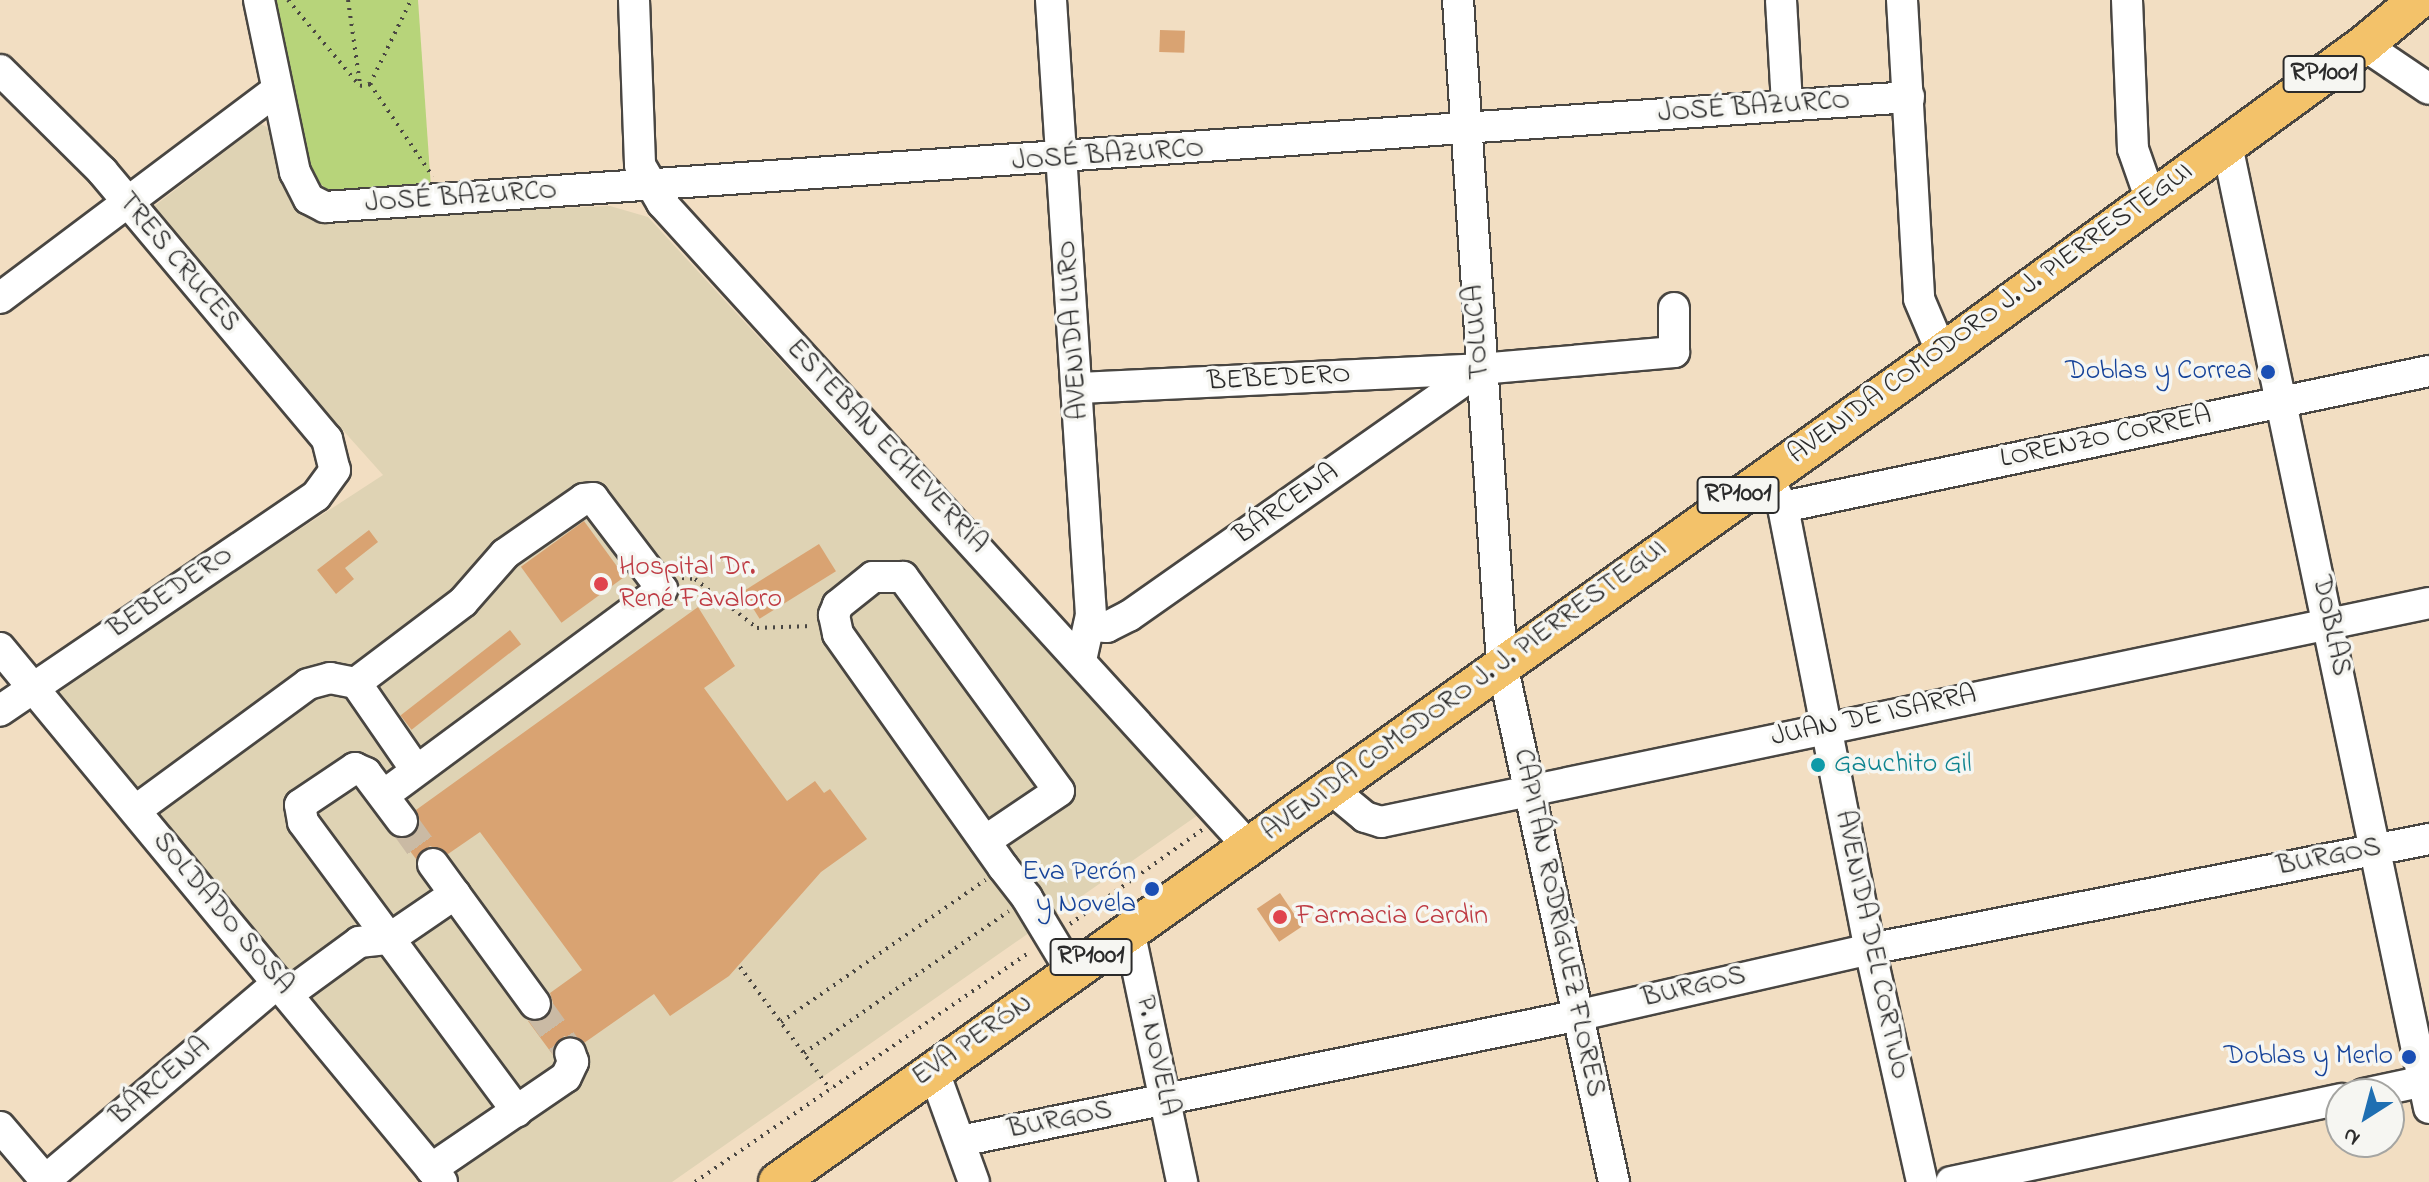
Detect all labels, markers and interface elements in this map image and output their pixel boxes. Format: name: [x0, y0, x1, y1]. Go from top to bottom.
road number: RP1001: [2282, 52, 2366, 96]
street label: JOSÉ BAZURCO: [1657, 85, 1851, 131]
street label: JOSÉ BAZURCO: [1011, 133, 1205, 179]
street label: AVENIDA COMODORO J. J. PIERRESTEGUI: [1782, 156, 2200, 472]
street label: JOSÉ BAZURCO: [364, 175, 558, 221]
street label: TRES CRUCES: [110, 186, 246, 340]
street label: AVENIDA LURO: [1051, 239, 1097, 421]
street label: TOLUCA: [1458, 283, 1498, 381]
street label: ESTEBAN ECHEVERRÍA: [778, 333, 994, 561]
place label: Doblas y Correa: [2065, 355, 2252, 389]
street label: BEBEDERO: [1207, 358, 1351, 400]
marker: Doblas y Correa: [2259, 363, 2277, 381]
street label: LORENZO CORREA: [1997, 399, 2215, 477]
street label: BÁRCENA: [1228, 457, 1346, 553]
road number: RP1001: [1696, 473, 1780, 517]
street label: AVENIDA COMODORO J. J. PIERRESTEGUI: [1256, 533, 1674, 849]
street label: BEBEDERO: [102, 539, 240, 647]
place label: Hospital Dr. René Favaloro: [619, 551, 782, 617]
marker: Hospital Dr. René Favaloro: [590, 573, 612, 595]
street label: DOBLAS: [2303, 573, 2357, 679]
street label: JUAN DE ISARRA: [1768, 679, 1980, 755]
street label: CAPITÁN RODRÍGUEZ FLORES: [1505, 746, 1611, 1100]
place label: Gauchito Gil: [1834, 748, 1972, 782]
marker: Gauchito Gil: [1809, 756, 1827, 774]
street label: AVENIDA DEL CORTIJO: [1826, 808, 1916, 1082]
street label: SOLDADO SOSA: [144, 826, 300, 1002]
street label: BURGOS: [2274, 831, 2384, 885]
place label: Eva Perón y Novela: [1022, 856, 1136, 922]
marker: Eva Perón y Novela: [1143, 880, 1161, 898]
place label: Farmacia Cardin: [1296, 900, 1488, 934]
marker: Farmacia Cardin: [1271, 908, 1289, 926]
road number: RP1001: [1049, 935, 1133, 979]
street label: BURGOS: [1639, 960, 1749, 1016]
street label: EVA PERÓN: [906, 987, 1040, 1095]
street label: P. NOVELA: [1127, 993, 1185, 1119]
street label: BÁRCENA: [104, 1030, 218, 1134]
place label: Doblas y Merlo: [2224, 1040, 2393, 1074]
marker: Doblas y Merlo: [2400, 1048, 2418, 1066]
north arrow: [2325, 1078, 2405, 1158]
street label: BURGOS: [1005, 1094, 1115, 1148]
text: N: [2337, 1118, 2367, 1153]

